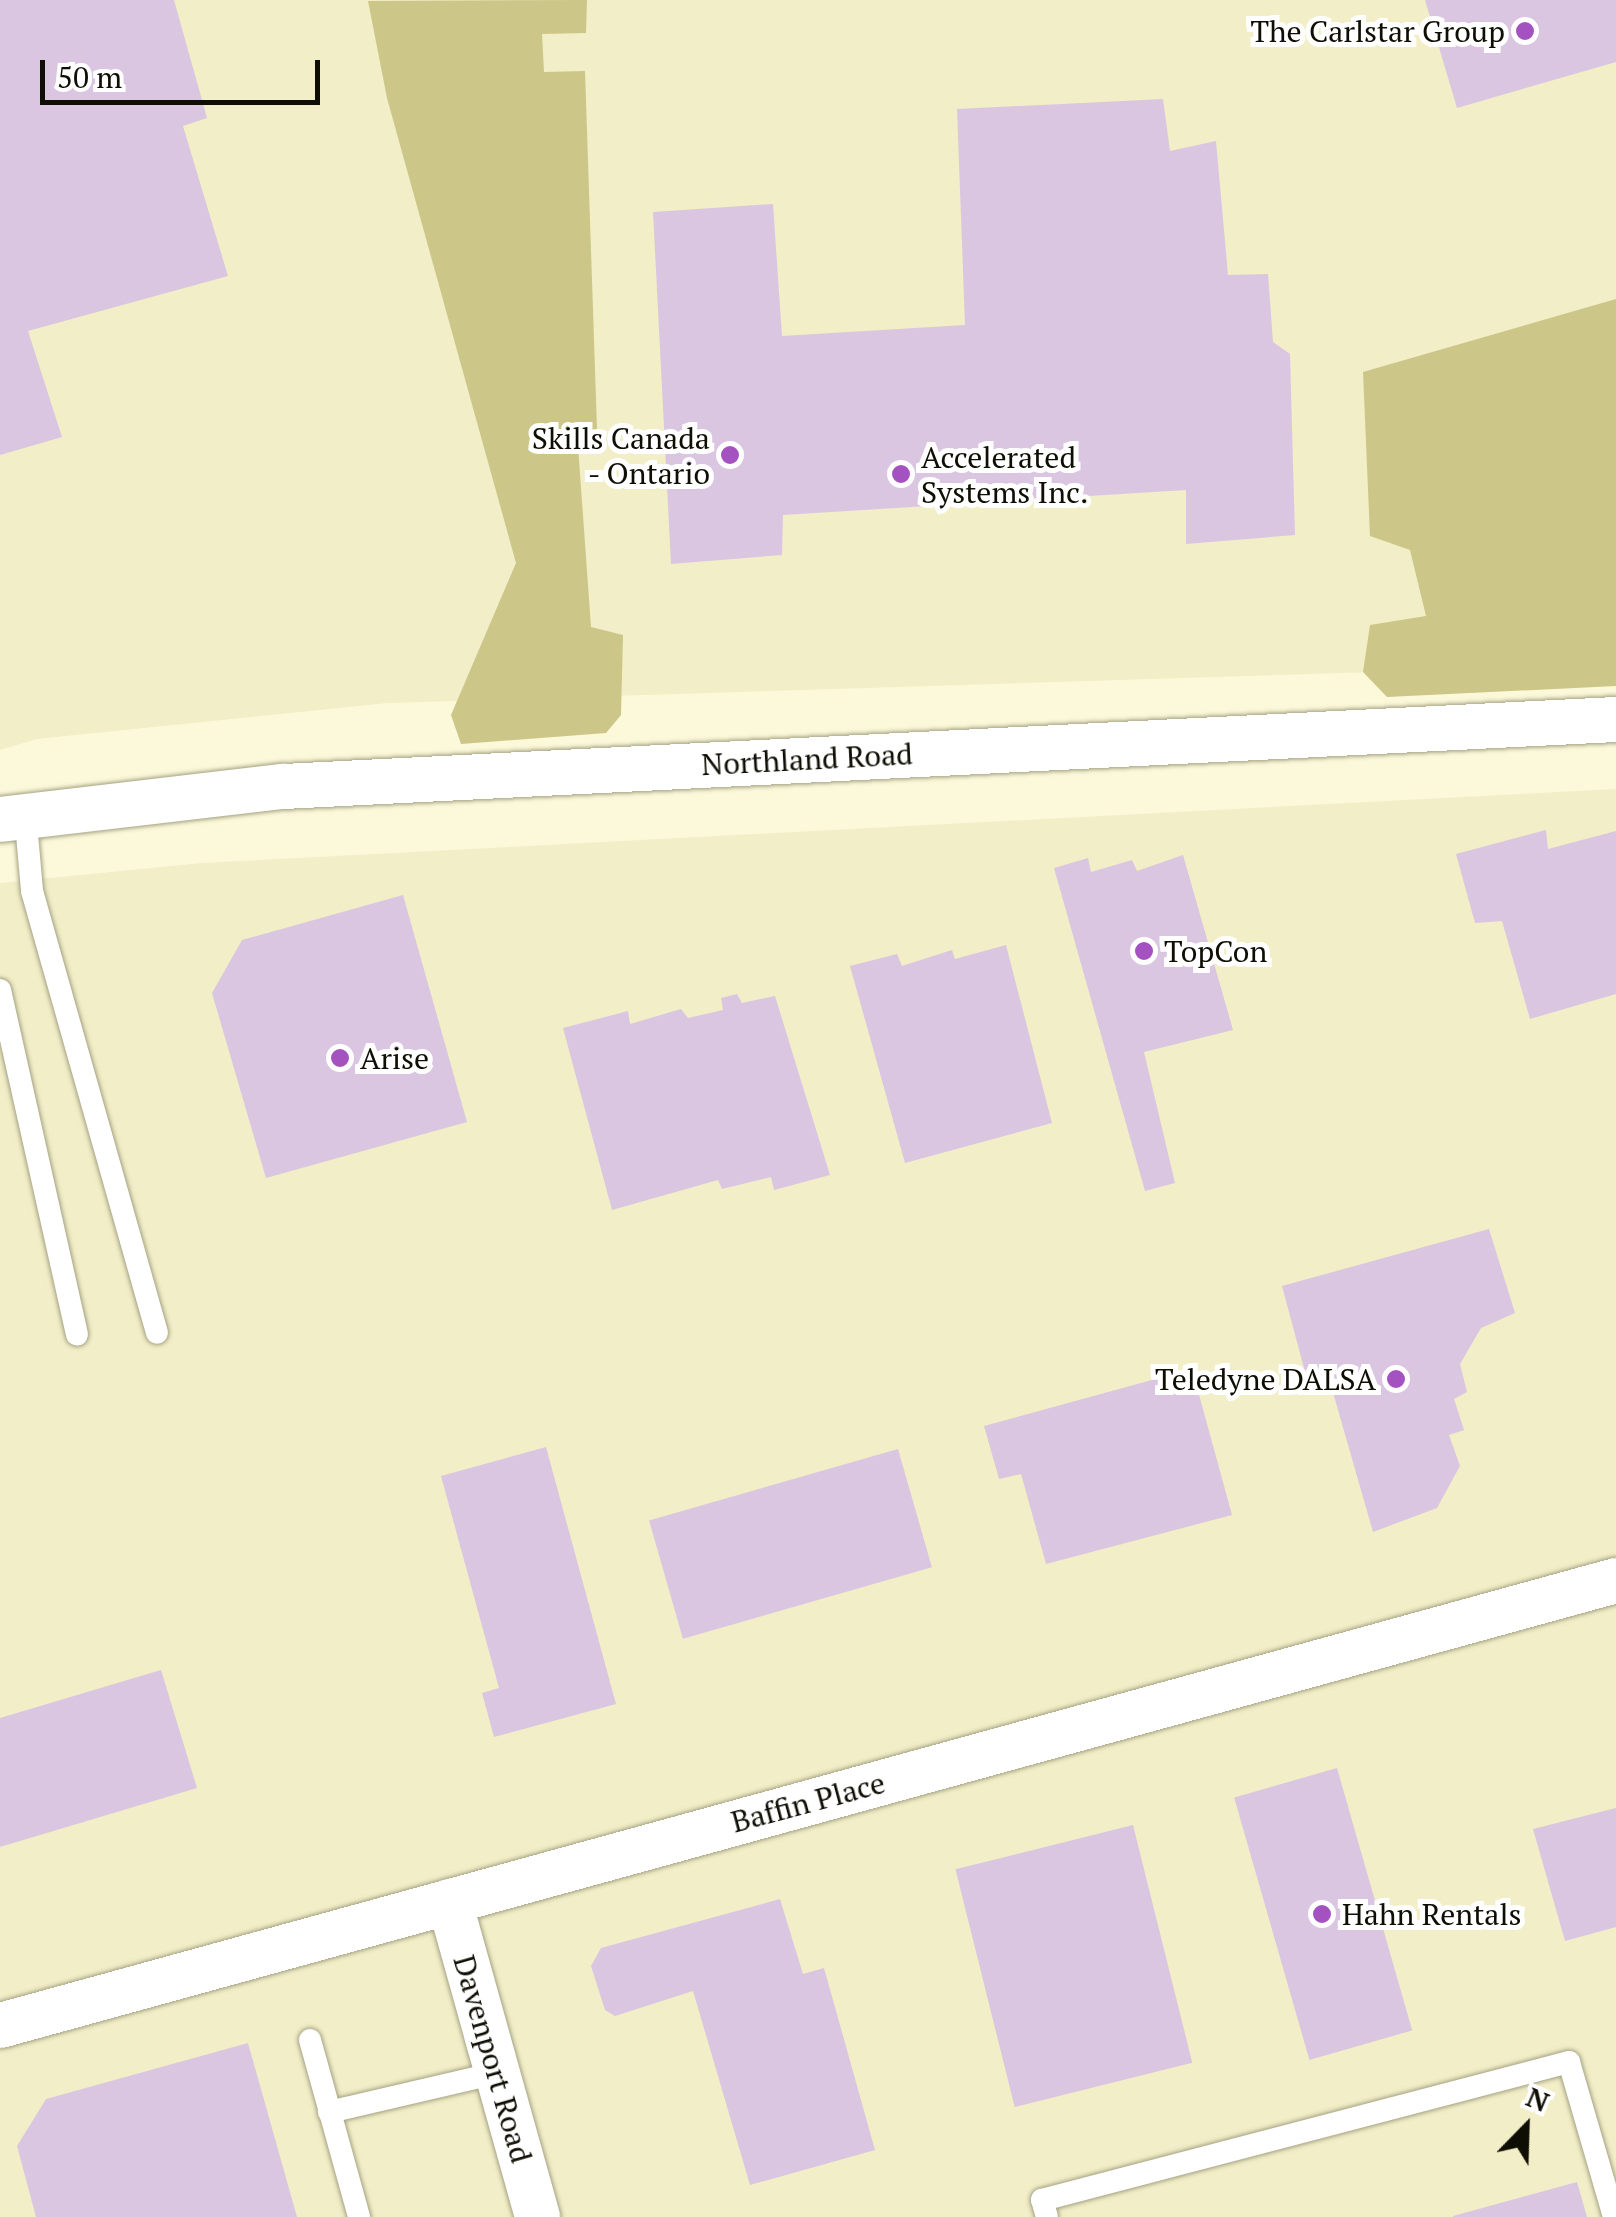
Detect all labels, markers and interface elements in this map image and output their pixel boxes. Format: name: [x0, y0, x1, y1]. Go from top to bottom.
place label: The Carlstar Group: [1250, 13, 1505, 49]
marker: The Carlstar Group: [1514, 20, 1536, 42]
scale bar: [45, 40, 325, 102]
text: 50 m: [57, 57, 122, 97]
place label: Skills Canada - Ontario: [532, 420, 710, 490]
place label: Accelerated Systems Inc.: [921, 439, 1088, 510]
marker: Skills Canada - Ontario: [719, 444, 741, 466]
marker: Accelerated Systems Inc.: [890, 463, 912, 485]
street label: Northland Road: [700, 735, 914, 783]
place label: TopCon: [1164, 933, 1267, 969]
marker: TopCon: [1133, 940, 1155, 962]
place label: Arise: [360, 1040, 429, 1076]
marker: Arise: [329, 1047, 351, 1069]
place label: Teledyne DALSA: [1155, 1361, 1376, 1397]
marker: Teledyne DALSA: [1385, 1368, 1407, 1390]
street label: Baffin Place: [727, 1764, 889, 1840]
place label: Hahn Rentals: [1342, 1896, 1521, 1932]
marker: Hahn Rentals: [1311, 1903, 1333, 1925]
street label: Davenport Road: [446, 1951, 540, 2167]
north arrow: [1476, 2077, 1576, 2177]
text: N: [1521, 2078, 1555, 2120]

